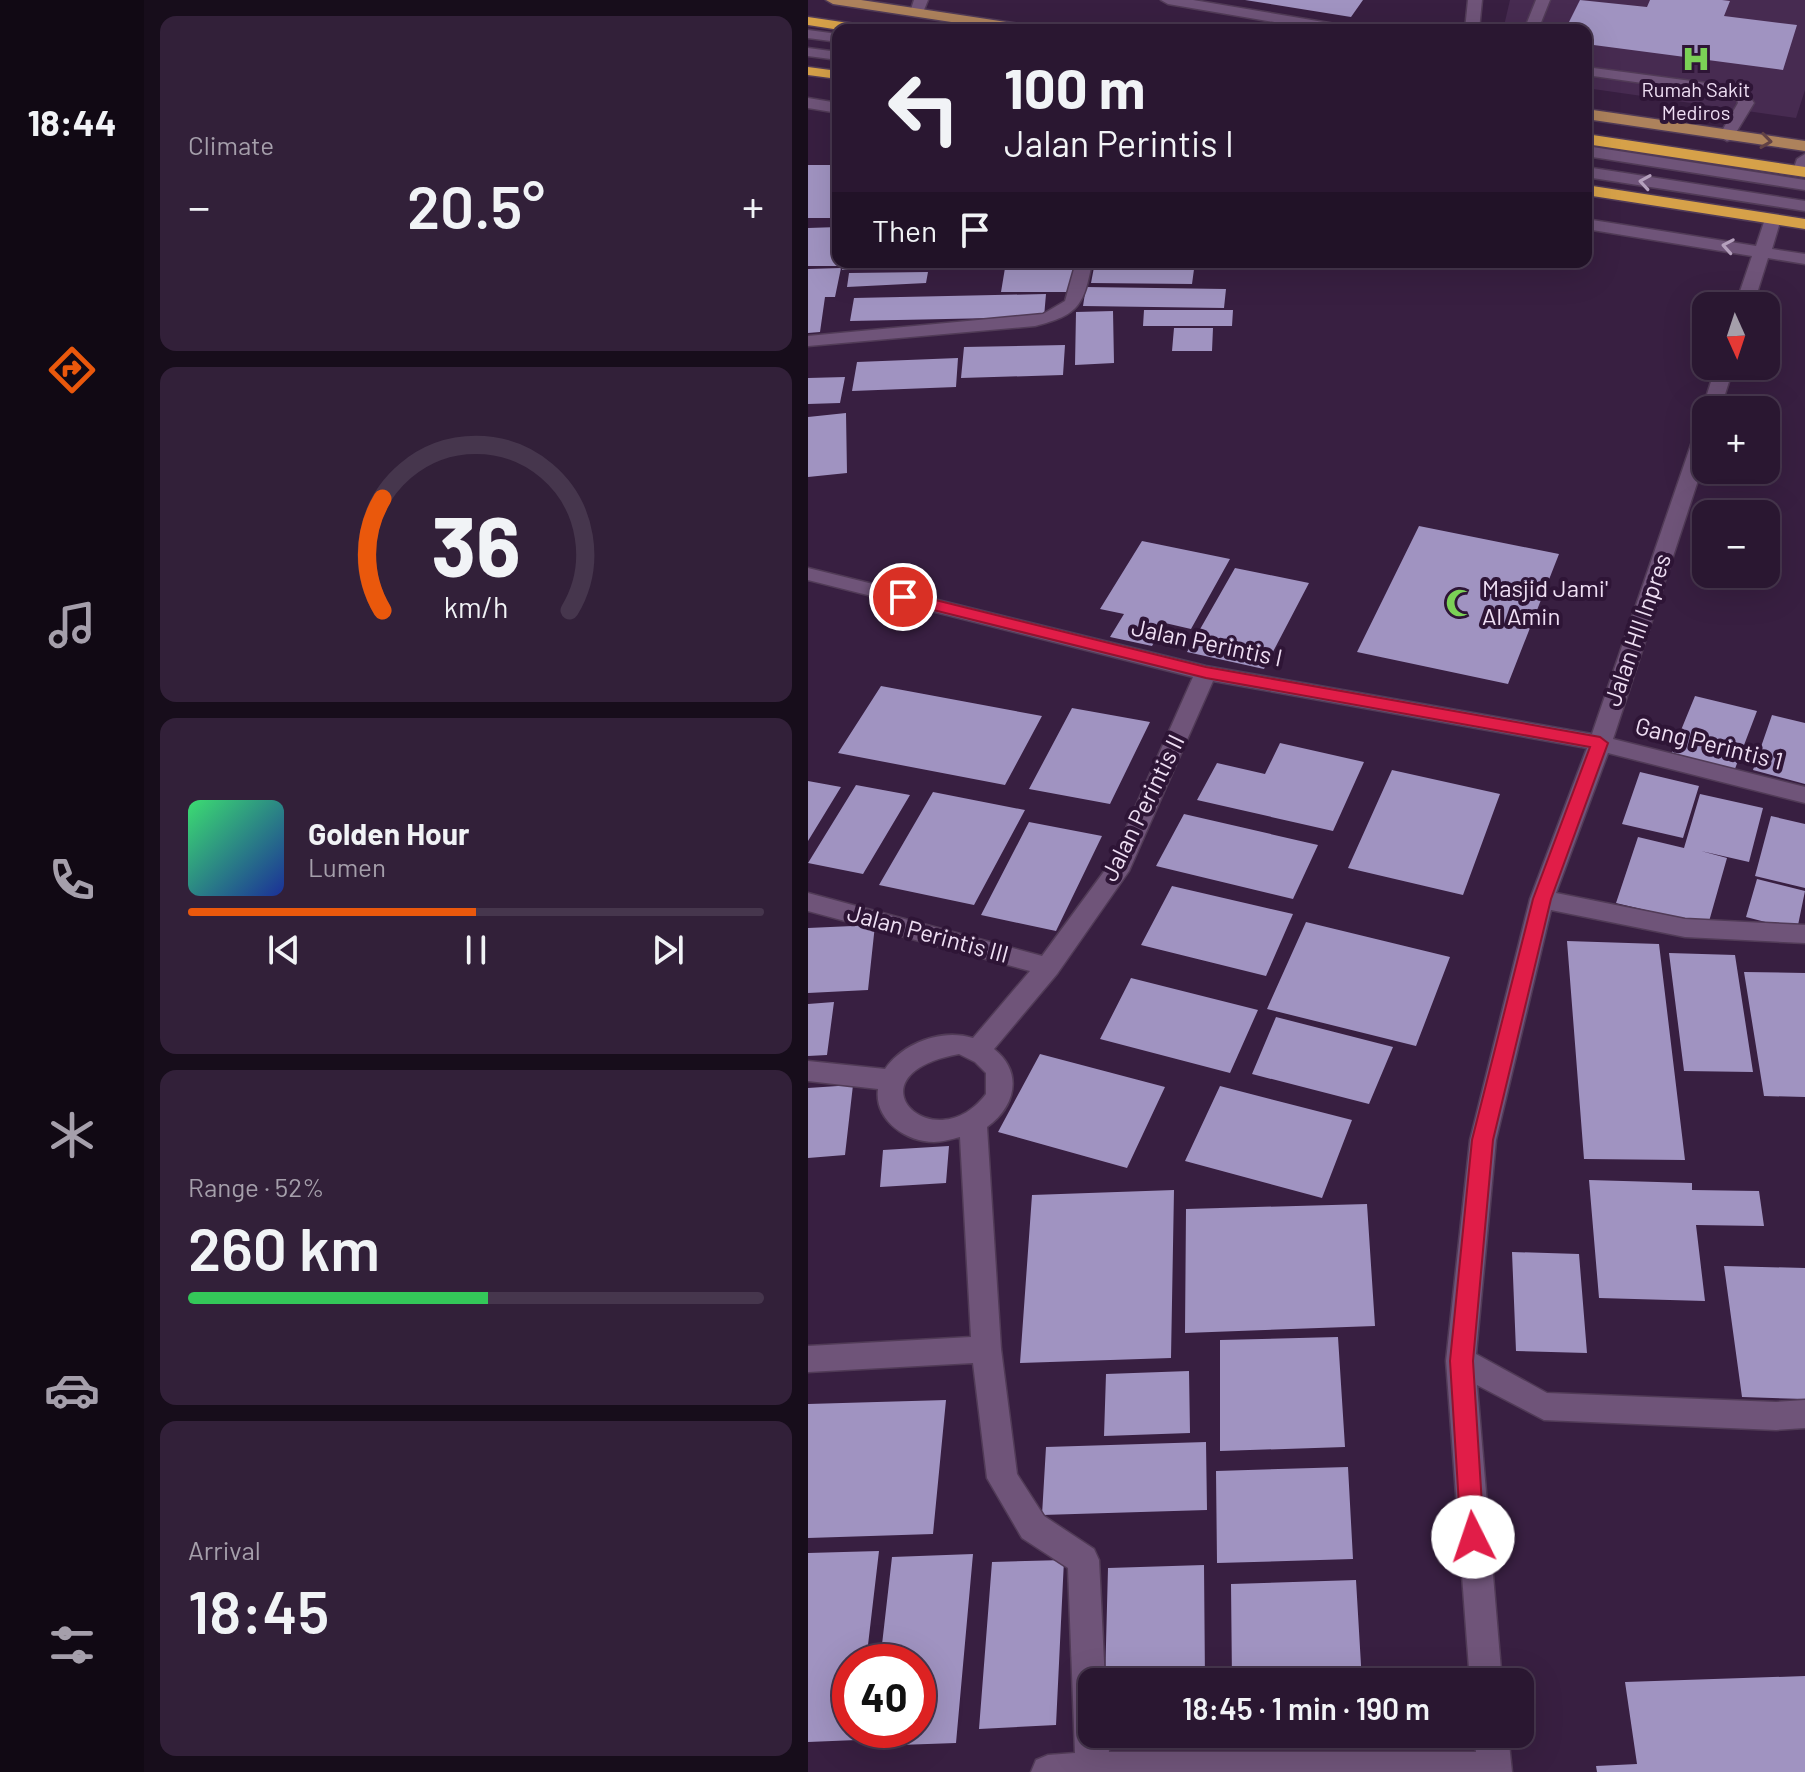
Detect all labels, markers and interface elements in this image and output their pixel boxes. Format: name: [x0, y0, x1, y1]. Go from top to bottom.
hospital icon: Rumah Sakit Mediros: [1681, 44, 1711, 74]
text: 100 m: [1004, 53, 1146, 120]
icon: left: [872, 56, 976, 160]
place label: Rumah Sakit Mediros: [1642, 77, 1750, 124]
text: 18:44: [28, 100, 116, 143]
text: Jalan Perintis I: [1004, 121, 1234, 164]
text: Climate: [188, 129, 274, 160]
one-way arrow: [1759, 132, 1773, 149]
text: 20.5°: [407, 169, 545, 241]
one-way arrow: [1638, 174, 1652, 191]
text: −: [188, 179, 210, 232]
text: +: [742, 179, 764, 232]
icon: arrive: [953, 208, 997, 252]
text: Then: [872, 212, 937, 248]
one-way arrow: [1721, 239, 1735, 256]
north arrow: [1692, 292, 1780, 380]
map controls: [1692, 292, 1780, 588]
icon: directions: [44, 342, 100, 398]
button: +: [1692, 396, 1780, 484]
text: 36: [431, 493, 521, 593]
button: −: [1692, 500, 1780, 588]
street label: Jalan HII Inpres: [1597, 549, 1676, 710]
pin: [869, 563, 937, 631]
place label: Masjid Jami' Al Amin: [1482, 573, 1608, 630]
icon: arrive: [881, 575, 925, 619]
mosque icon: Masjid Jami' Al Amin: [1445, 588, 1475, 618]
text: km/h: [444, 589, 508, 624]
icon: music: [44, 597, 100, 653]
street label: Jalan Perintis I: [1129, 611, 1285, 672]
street label: Gang Perintis 1: [1632, 710, 1786, 775]
street label: Jalan Perintis II: [1094, 729, 1190, 885]
text: Golden Hour: [308, 815, 470, 851]
text: Lumen: [308, 851, 386, 882]
icon: phone: [44, 852, 100, 908]
street label: Jalan Perintis III: [845, 897, 1012, 968]
icon: previous: [262, 928, 306, 972]
icon: pause: [454, 928, 498, 972]
icon: next: [646, 928, 690, 972]
icon: climate: [44, 1107, 100, 1163]
text: Range · 52%: [188, 1171, 324, 1202]
text: 260 km: [188, 1211, 380, 1283]
icon: car: [44, 1362, 100, 1418]
position arrow: [1431, 1495, 1515, 1579]
text: Arrival: [188, 1534, 261, 1565]
text: 18:45: [188, 1574, 329, 1646]
icon: filters: [44, 1617, 100, 1673]
speed limit sign: 40: [832, 1644, 936, 1748]
text: 18:45 · 1 min · 190 m: [1182, 1690, 1430, 1726]

